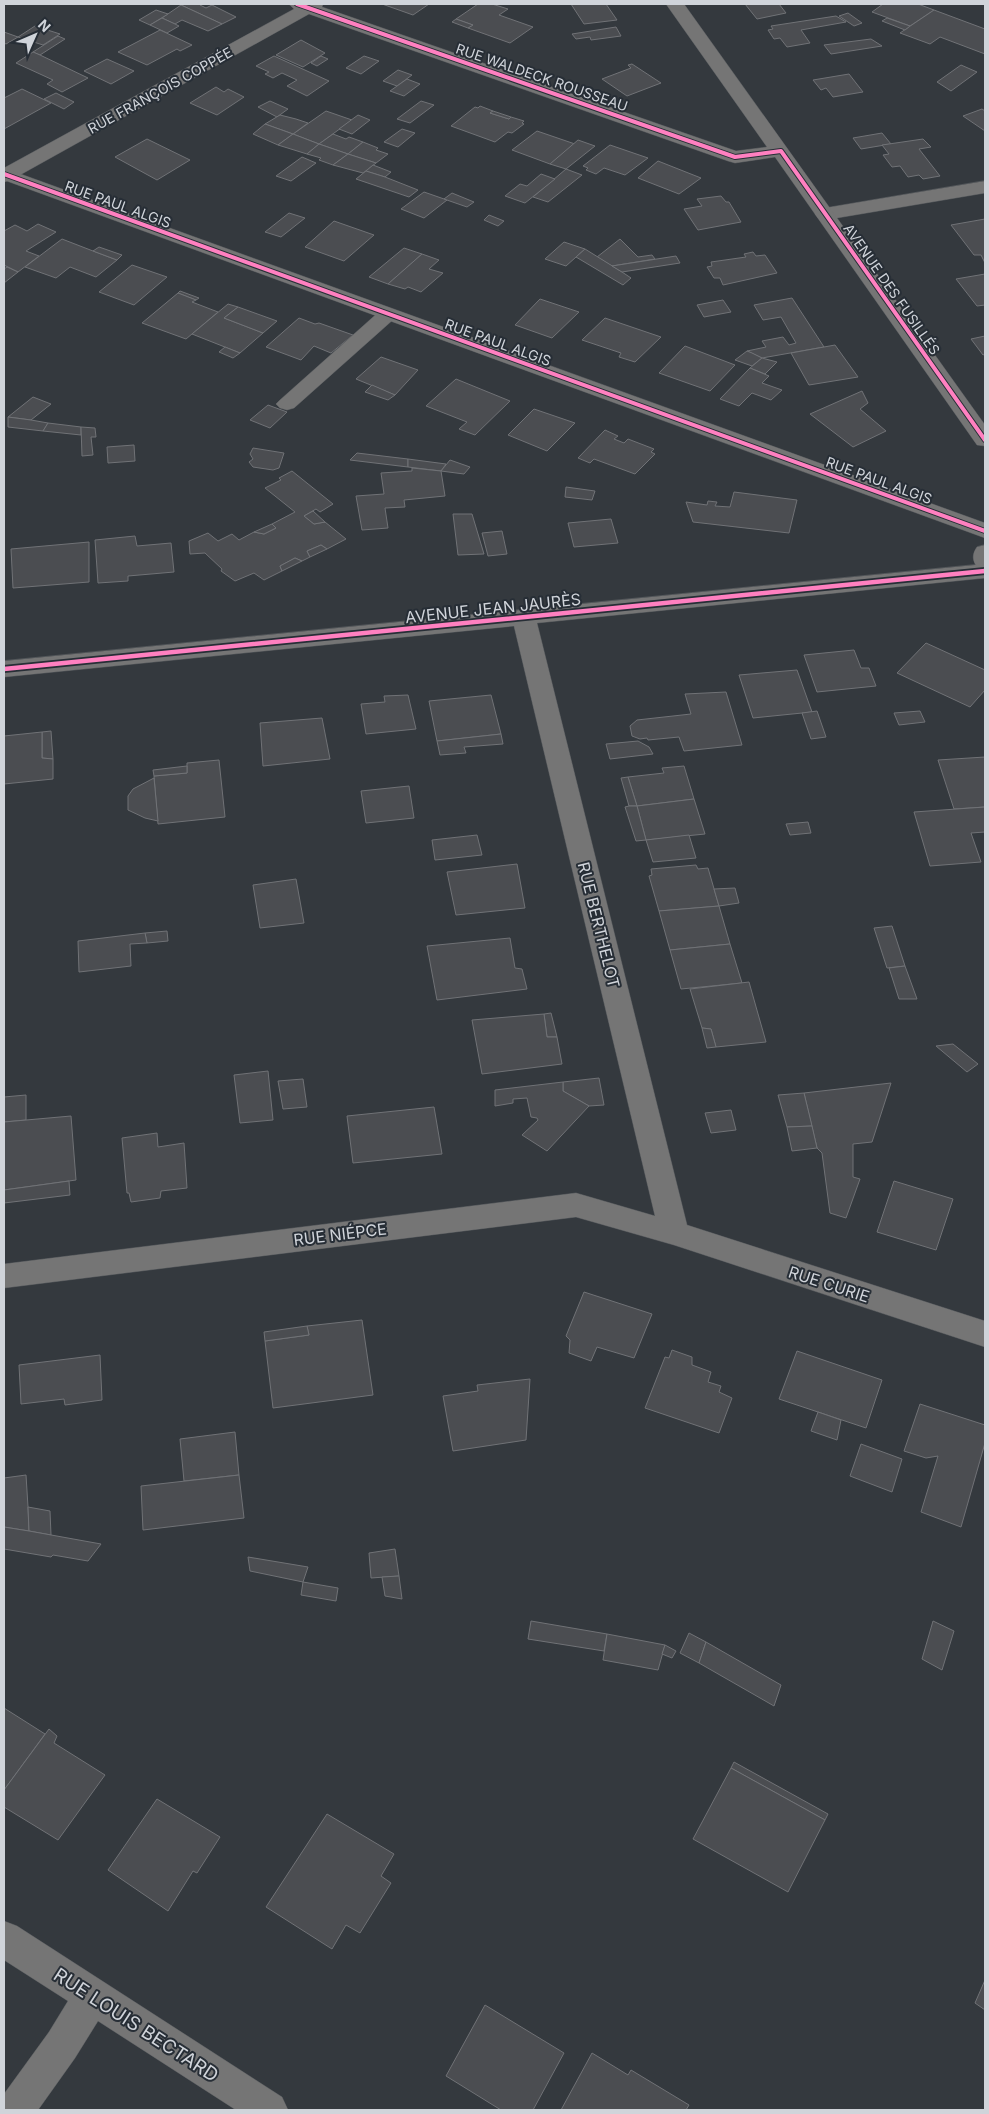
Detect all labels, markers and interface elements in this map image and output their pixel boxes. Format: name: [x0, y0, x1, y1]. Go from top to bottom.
north arrow: [10, 10, 60, 60]
text: N: [35, 16, 54, 35]
street label: RUE WALDECK ROUSSEAU: [454, 40, 630, 114]
street label: RUE FRANÇOIS COPPÉE: [85, 43, 235, 137]
street label: RUE PAUL ALGIS: [63, 177, 173, 231]
street label: AVENUE DES FUSILLÉS: [840, 220, 944, 358]
street label: RUE PAUL ALGIS: [443, 315, 553, 369]
street label: RUE PAUL ALGIS: [824, 453, 934, 507]
street label: AVENUE JEAN JAURÈS: [404, 589, 582, 627]
street label: RUE BERTHELOT: [574, 860, 624, 990]
street label: RUE NIÉPCE: [292, 1218, 388, 1250]
street label: RUE CURIE: [786, 1261, 872, 1307]
street label: RUE LOUIS BECTARD: [49, 1963, 223, 2087]

